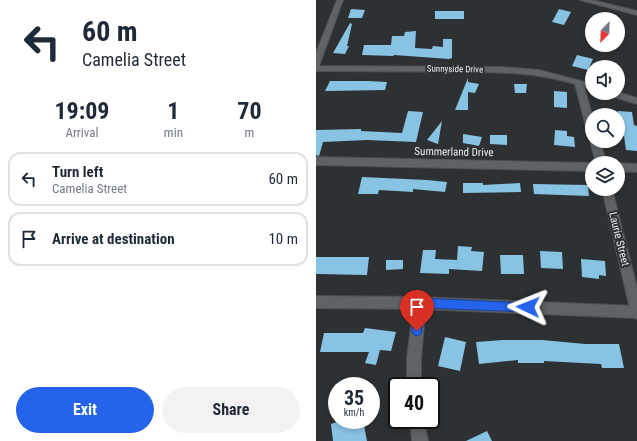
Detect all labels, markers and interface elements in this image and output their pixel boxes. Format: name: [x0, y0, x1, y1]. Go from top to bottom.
north arrow: [585, 12, 625, 52]
map controls: [585, 12, 625, 196]
text: 60 m: [82, 15, 138, 48]
icon: left: [16, 16, 68, 68]
text: Camelia Street: [82, 49, 186, 70]
button: sound: [585, 60, 625, 100]
street label: Sunnyside Drive: [427, 64, 483, 74]
text: 19:09: [54, 97, 109, 125]
text: 1: [167, 97, 179, 125]
text: 70: [237, 97, 262, 125]
button: search: [585, 108, 625, 148]
text: Arrival: [65, 125, 98, 140]
text: min: [164, 125, 183, 140]
text: m: [245, 125, 254, 140]
street label: Summerland Drive: [414, 145, 494, 159]
button: layers: [585, 156, 625, 196]
text: Turn left: [52, 163, 103, 181]
icon: left: [18, 168, 40, 190]
text: 60 m: [268, 170, 298, 188]
text: Camelia Street: [52, 181, 127, 196]
street label: Laurie Street: [606, 211, 632, 267]
icon: arrive: [18, 228, 40, 250]
text: Arrive at destination: [52, 230, 175, 248]
text: 10 m: [268, 230, 298, 248]
position arrow: [507, 286, 549, 328]
pin: [400, 290, 434, 331]
icon: arrive: [406, 296, 428, 318]
speed limit sign: 40: [388, 377, 440, 429]
text: 35: [344, 386, 364, 410]
button: Exit: [16, 387, 154, 433]
button: Share: [162, 387, 300, 433]
text: km/h: [344, 407, 364, 418]

